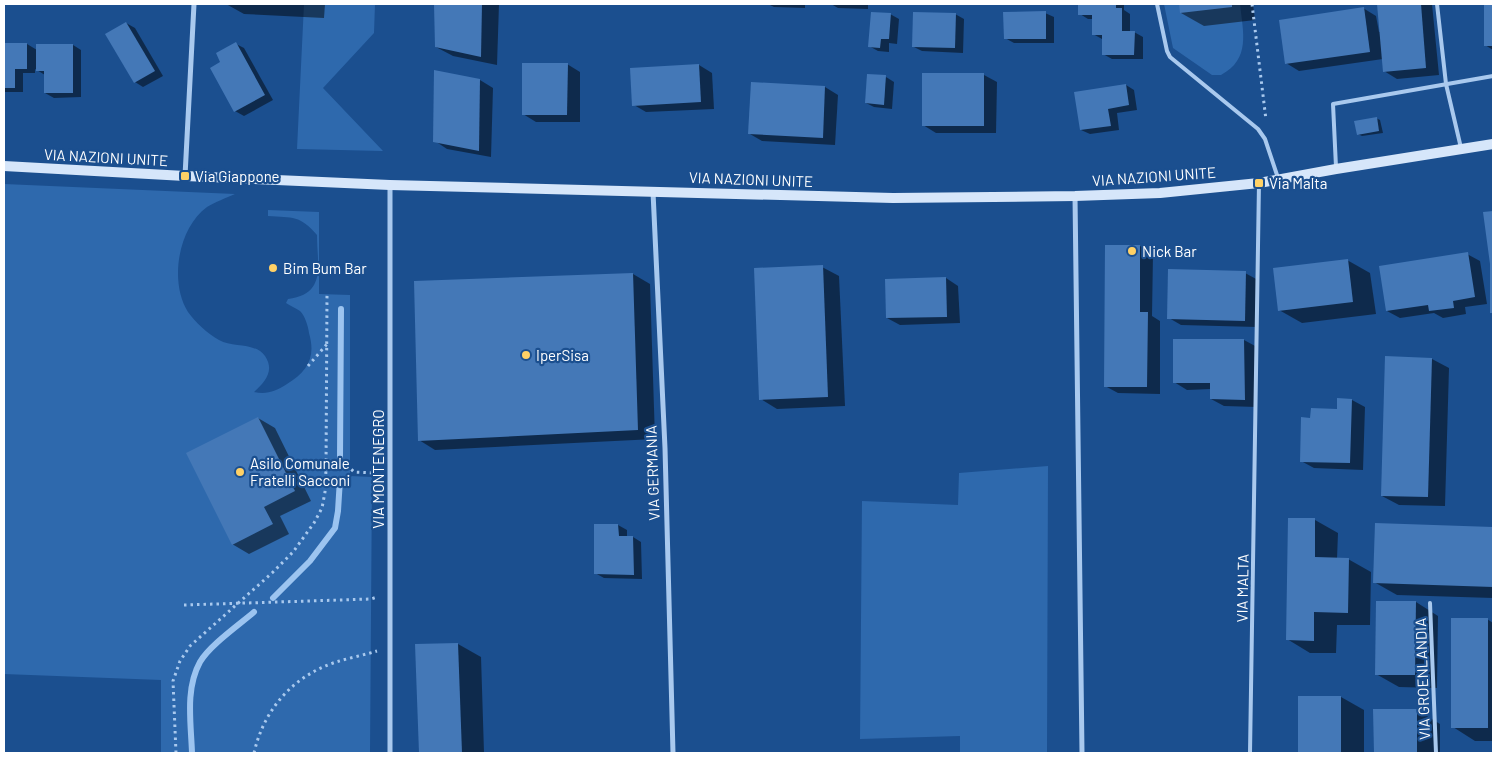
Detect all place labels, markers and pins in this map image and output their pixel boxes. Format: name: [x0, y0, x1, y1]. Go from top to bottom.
place label: Via Giappone: [195, 167, 280, 185]
marker: Via Giappone: [179, 170, 191, 182]
place label: Via Malta: [1269, 174, 1327, 192]
marker: Via Malta: [1253, 177, 1265, 189]
place label: Nick Bar: [1142, 242, 1197, 260]
marker: Nick Bar: [1126, 245, 1138, 257]
place label: Bim Bum Bar: [283, 259, 367, 277]
marker: Bim Bum Bar: [267, 262, 279, 274]
place label: IperSisa: [536, 346, 589, 364]
marker: IperSisa: [520, 349, 532, 361]
place label: Asilo Comunale Fratelli Sacconi: [250, 454, 350, 489]
marker: Asilo Comunale Fratelli Sacconi: [234, 466, 246, 478]

